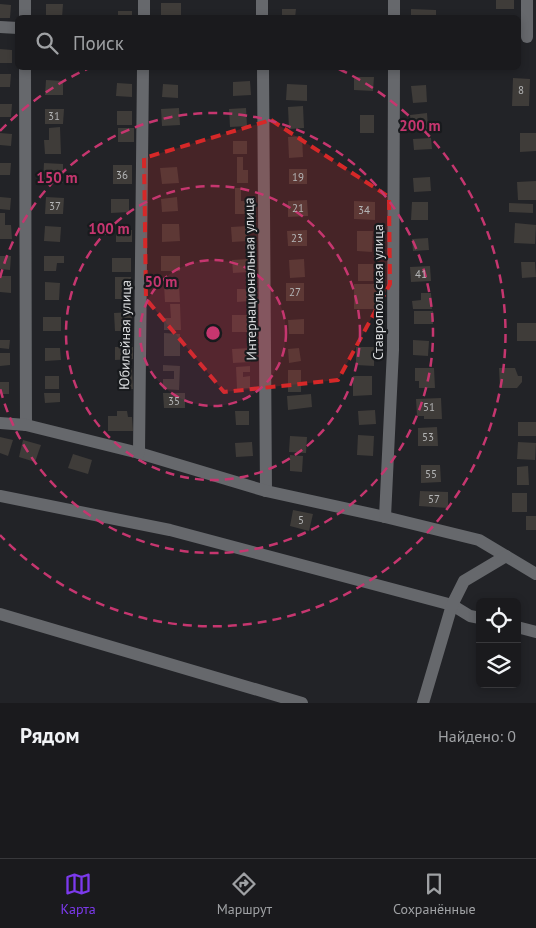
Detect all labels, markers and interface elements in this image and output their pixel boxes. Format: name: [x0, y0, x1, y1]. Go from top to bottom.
search box: [15, 15, 521, 70]
icon: search: [33, 29, 61, 57]
text: Поиск: [73, 31, 124, 55]
house number: 8: [518, 83, 524, 97]
house number: 31: [48, 109, 60, 123]
text: 200 m: [399, 116, 441, 135]
text: 150 m: [36, 168, 78, 187]
house number: 36: [116, 168, 128, 182]
house number: 19: [292, 170, 304, 184]
street label: Интернациональная улица: [240, 197, 260, 361]
house number: 37: [49, 199, 61, 213]
house number: 21: [292, 201, 304, 215]
house number: 34: [358, 203, 370, 217]
text: 100 m: [88, 219, 130, 238]
street label: Ставропольская улица: [369, 224, 387, 360]
house number: 23: [291, 231, 303, 245]
house number: 41: [415, 267, 427, 281]
text: 50 m: [145, 272, 177, 291]
street label: Юбилейная улица: [115, 280, 135, 390]
house number: 27: [289, 285, 301, 299]
centre of rings: [204, 324, 222, 342]
house number: 35: [168, 394, 180, 408]
house number: 51: [423, 400, 435, 414]
house number: 53: [422, 430, 434, 444]
house number: 55: [425, 467, 437, 481]
house number: 57: [428, 492, 440, 506]
house number: 5: [298, 513, 304, 527]
map controls: [476, 598, 521, 688]
button: locate: [476, 598, 521, 643]
button: layers: [476, 643, 521, 688]
text: Рядом: [20, 722, 79, 749]
text: Найдено: 0: [438, 726, 516, 746]
tab: Карта: [60, 870, 96, 918]
tab: Маршрут: [217, 870, 272, 918]
tab: Сохранённые: [393, 870, 476, 918]

